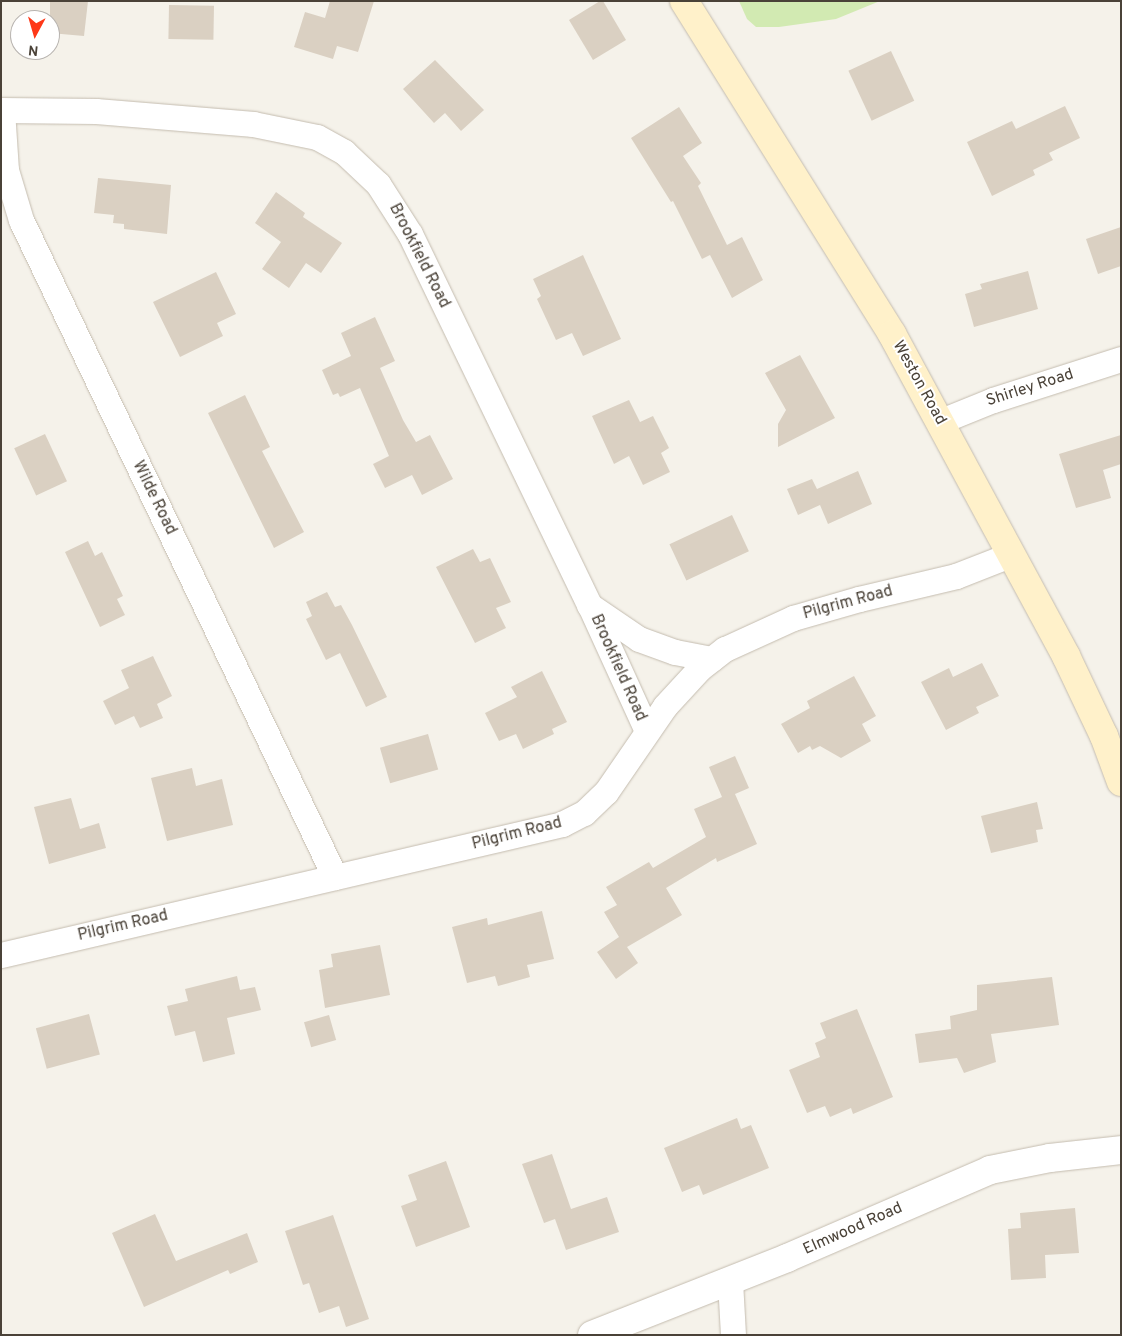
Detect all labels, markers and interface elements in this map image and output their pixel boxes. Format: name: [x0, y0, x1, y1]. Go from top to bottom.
north arrow: [10, 10, 60, 60]
text: N: [28, 40, 39, 58]
street label: Brookfield Road: [384, 200, 454, 312]
street label: Weston Road: [888, 337, 950, 429]
street label: Shirley Road: [984, 365, 1076, 411]
street label: Wilde Road: [128, 458, 180, 538]
street label: Pilgrim Road: [801, 582, 895, 624]
street label: Brookfield Road: [586, 612, 650, 724]
street label: Pilgrim Road: [470, 814, 564, 854]
street label: Pilgrim Road: [76, 906, 170, 946]
street label: Elmwood Road: [800, 1199, 906, 1259]

